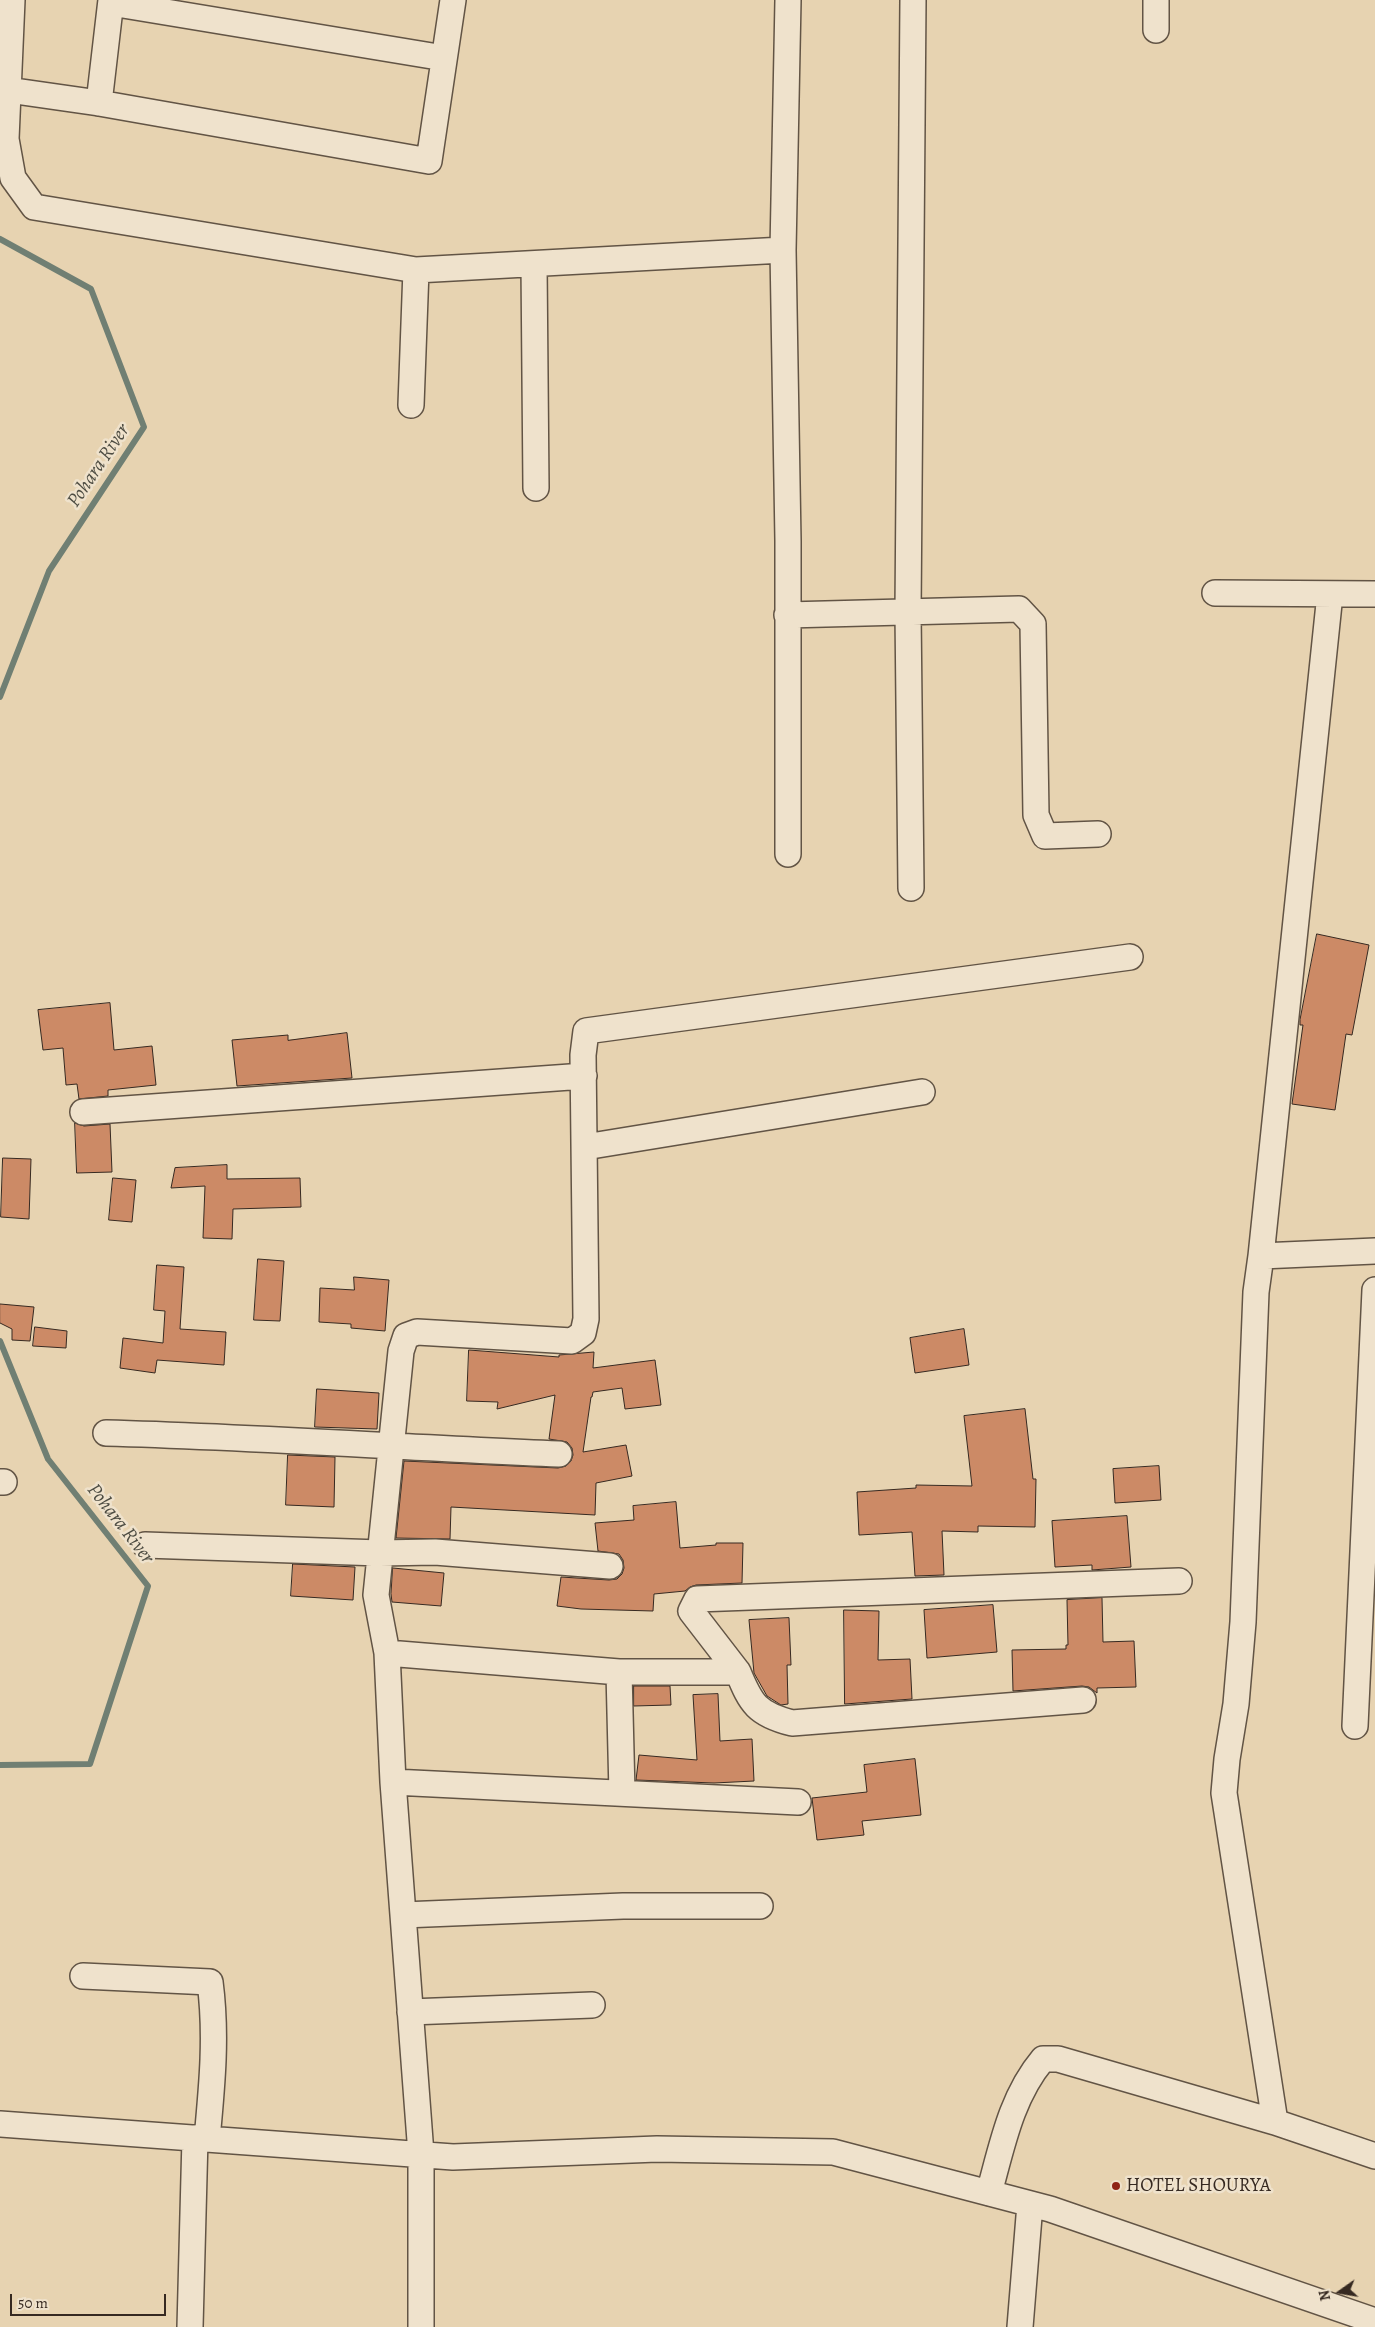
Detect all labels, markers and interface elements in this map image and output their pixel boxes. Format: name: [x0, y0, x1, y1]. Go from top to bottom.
water label: Pohara River: [62, 420, 136, 512]
water label: Pohara River: [81, 1479, 159, 1569]
place label: HOTEL SHOURYA: [1126, 2175, 1271, 2197]
marker: HOTEL SHOURYA: [1110, 2180, 1122, 2192]
north arrow: [1315, 2267, 1365, 2317]
scale bar: [12, 2284, 169, 2316]
text: N: [1314, 2288, 1335, 2303]
text: 50 m: [18, 2293, 48, 2313]

